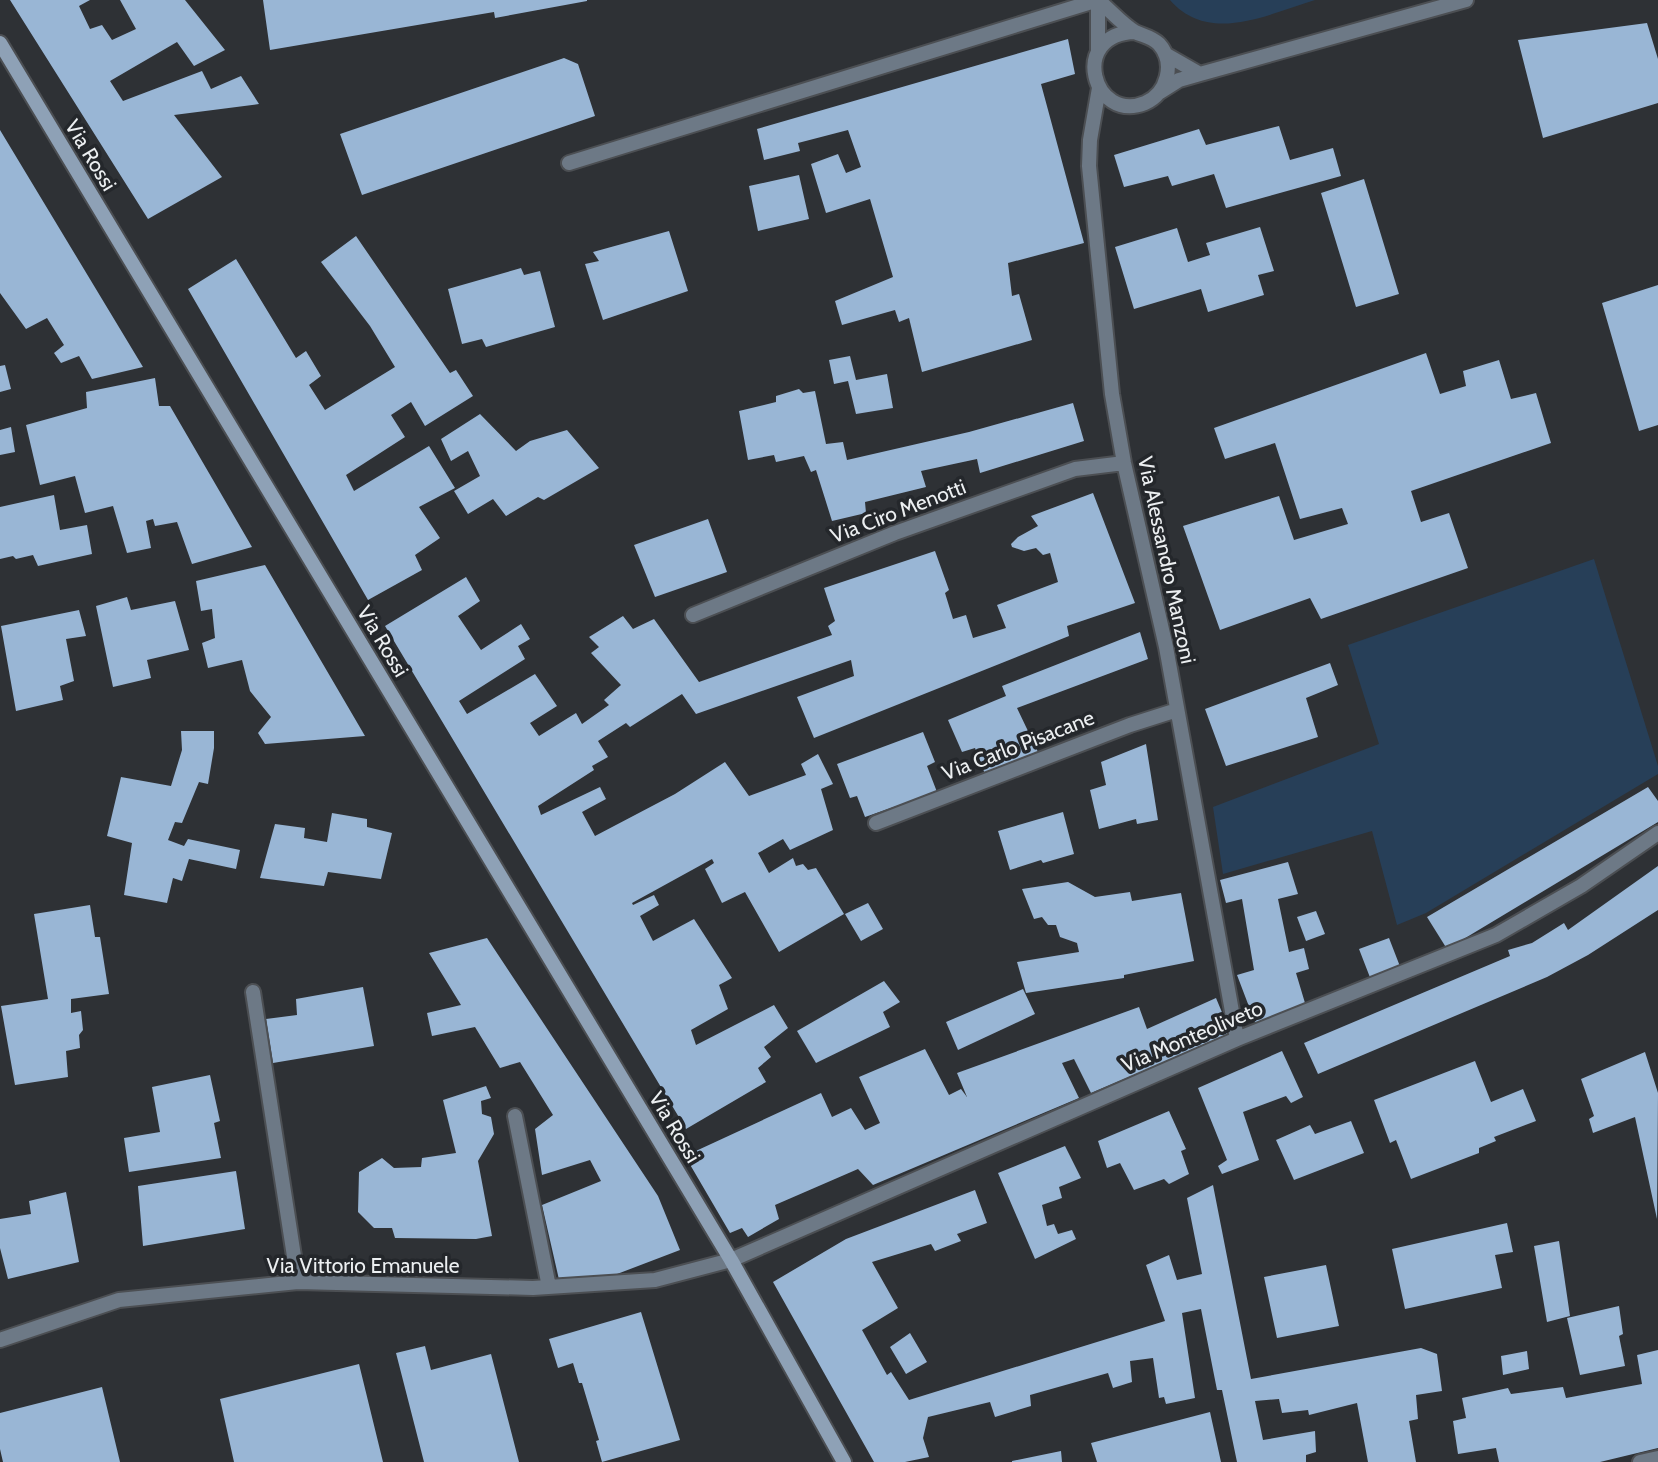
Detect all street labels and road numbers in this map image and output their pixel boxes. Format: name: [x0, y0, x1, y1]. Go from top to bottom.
street label: Via Rossi: [60, 115, 122, 195]
street label: Via Alessandro Manzoni: [1133, 454, 1201, 666]
street label: Via Ciro Menotti: [827, 474, 969, 548]
street label: Via Rossi: [352, 601, 414, 681]
street label: Via Carlo Pisacane: [938, 704, 1098, 786]
street label: Via Monteoliveto: [1118, 995, 1266, 1077]
street label: Via Rossi: [644, 1087, 706, 1167]
street label: Via Vittorio Emanuele: [266, 1253, 460, 1278]

